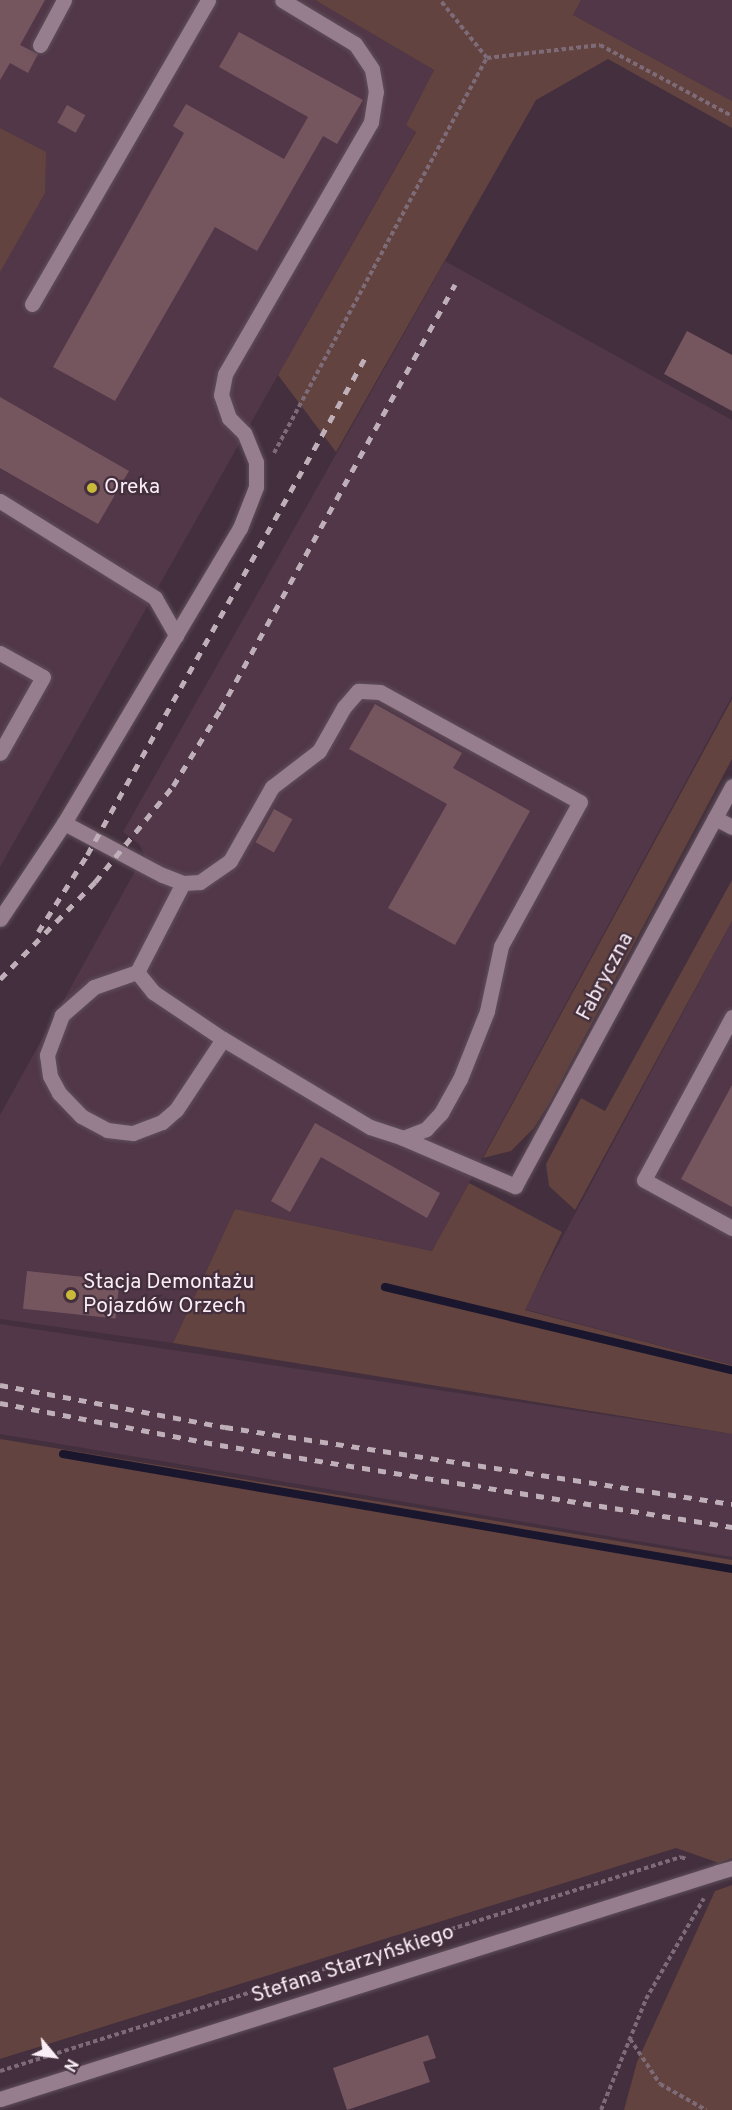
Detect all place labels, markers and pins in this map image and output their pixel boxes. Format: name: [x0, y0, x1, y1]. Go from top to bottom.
place label: Oreka: [104, 475, 160, 501]
marker: Oreka: [85, 481, 99, 495]
place label: Stacja Demontażu Pojazdów Orzech: [83, 1270, 254, 1320]
marker: Stacja Demontażu Pojazdów Orzech: [64, 1288, 78, 1302]

